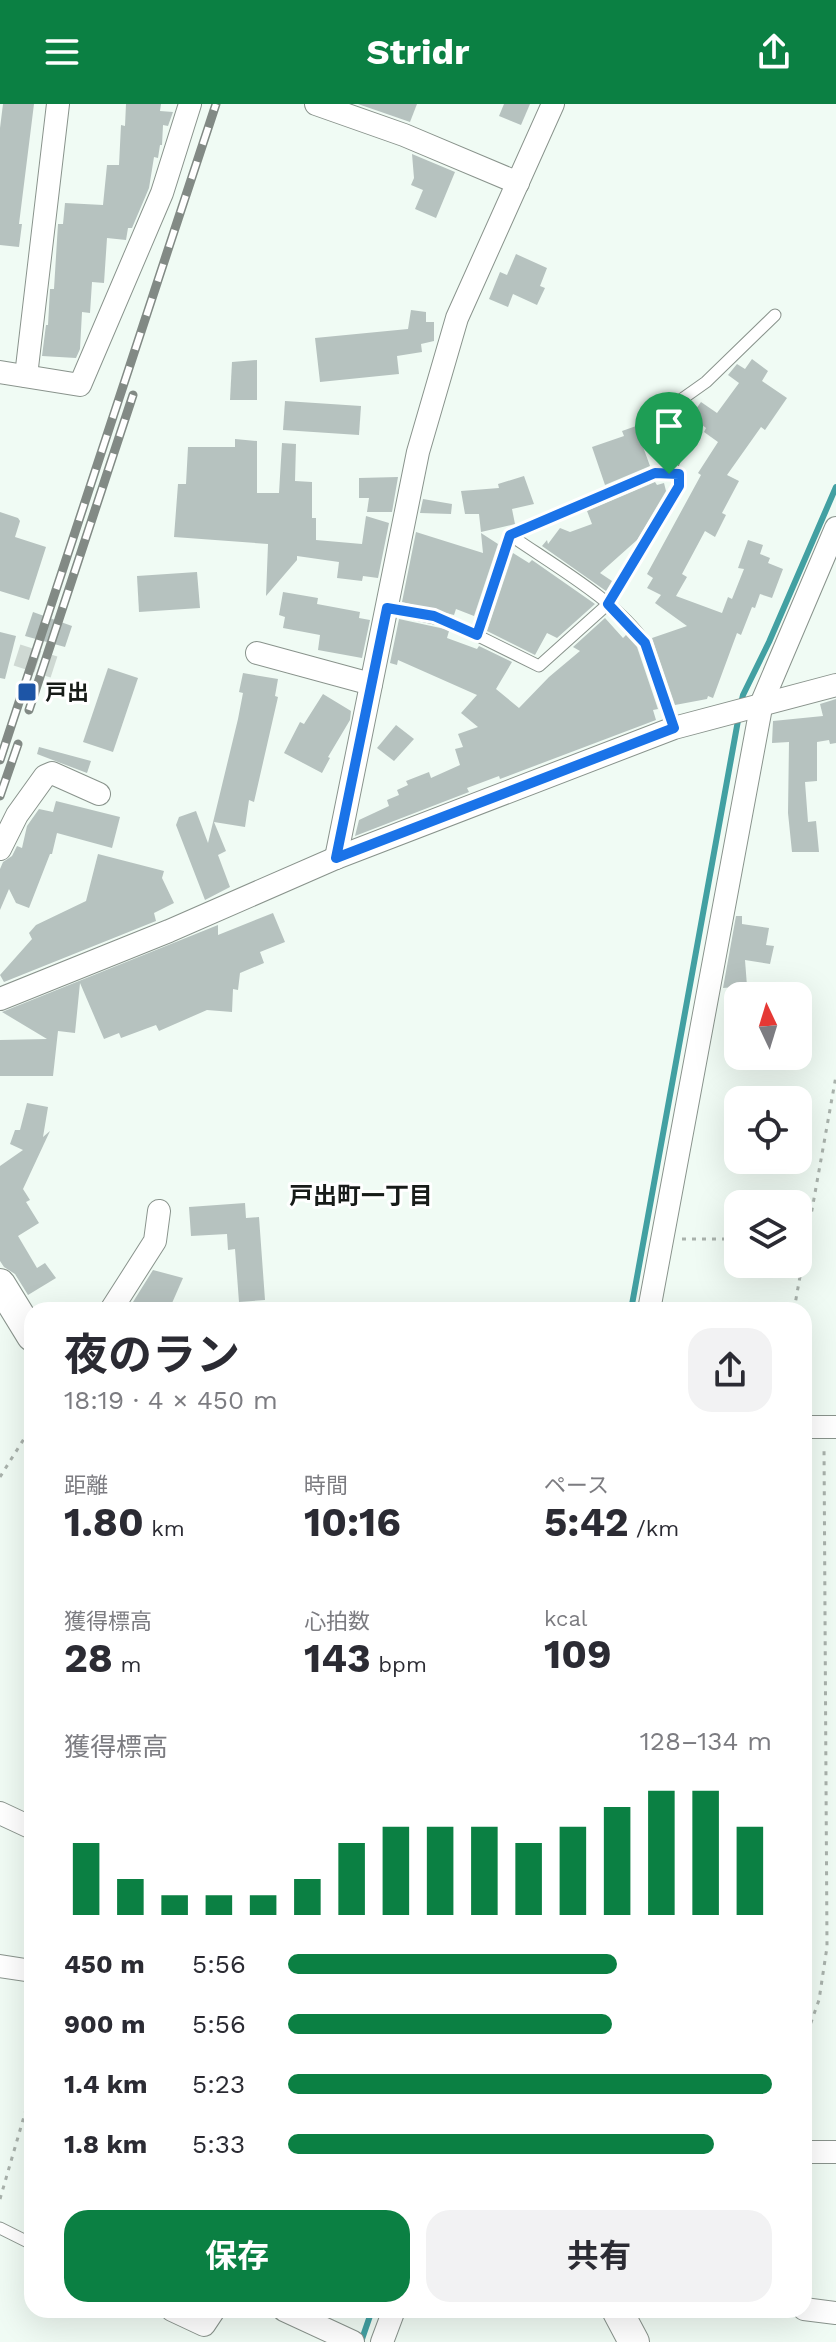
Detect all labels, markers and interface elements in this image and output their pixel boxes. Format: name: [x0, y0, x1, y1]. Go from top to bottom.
icon: menu: [40, 30, 84, 74]
icon: share: [752, 30, 796, 74]
text: Stridr: [367, 31, 469, 73]
pin: [635, 392, 703, 474]
icon: arrive: [647, 404, 691, 448]
place label: 戸出: [45, 680, 89, 705]
marker: 戸出: [16, 681, 38, 703]
north arrow: [724, 982, 812, 1070]
map controls: [724, 982, 812, 1278]
button: locate: [724, 1086, 812, 1174]
district label: 戸出町一丁目: [289, 1182, 433, 1210]
button: layers: [724, 1190, 812, 1278]
button: share: [688, 1328, 772, 1412]
text: 夜のラン: [64, 1329, 240, 1381]
text: 18:19 · 4 × 450 m: [64, 1385, 278, 1415]
text: 距離: [64, 1473, 108, 1498]
text: 時間: [304, 1473, 348, 1498]
text: ペース: [544, 1473, 609, 1498]
text: 1.80: [64, 1499, 144, 1546]
text: 10:16: [304, 1499, 401, 1546]
text: 5:42: [544, 1499, 629, 1546]
text: km: [144, 1516, 185, 1541]
text: /km: [629, 1516, 679, 1541]
text: kcal: [544, 1606, 588, 1631]
text: 獲得標高: [64, 1609, 152, 1634]
text: 心拍数: [304, 1609, 370, 1634]
text: 109: [544, 1631, 612, 1678]
text: 28: [64, 1635, 113, 1682]
text: 143: [304, 1635, 371, 1682]
text: m: [113, 1652, 141, 1677]
text: bpm: [371, 1652, 427, 1677]
text: 128–134 m: [640, 1726, 772, 1756]
text: 獲得標高: [64, 1732, 168, 1762]
text: 450 m: [64, 1949, 145, 1979]
text: 5:56: [192, 1949, 246, 1979]
text: 900 m: [64, 2009, 145, 2039]
text: 5:56: [192, 2009, 246, 2039]
text: 1.4 km: [64, 2069, 148, 2099]
text: 5:23: [192, 2069, 245, 2099]
text: 1.8 km: [64, 2129, 147, 2159]
text: 5:33: [192, 2129, 245, 2159]
button: 保存: [64, 2210, 410, 2302]
button: 共有: [426, 2210, 772, 2302]

